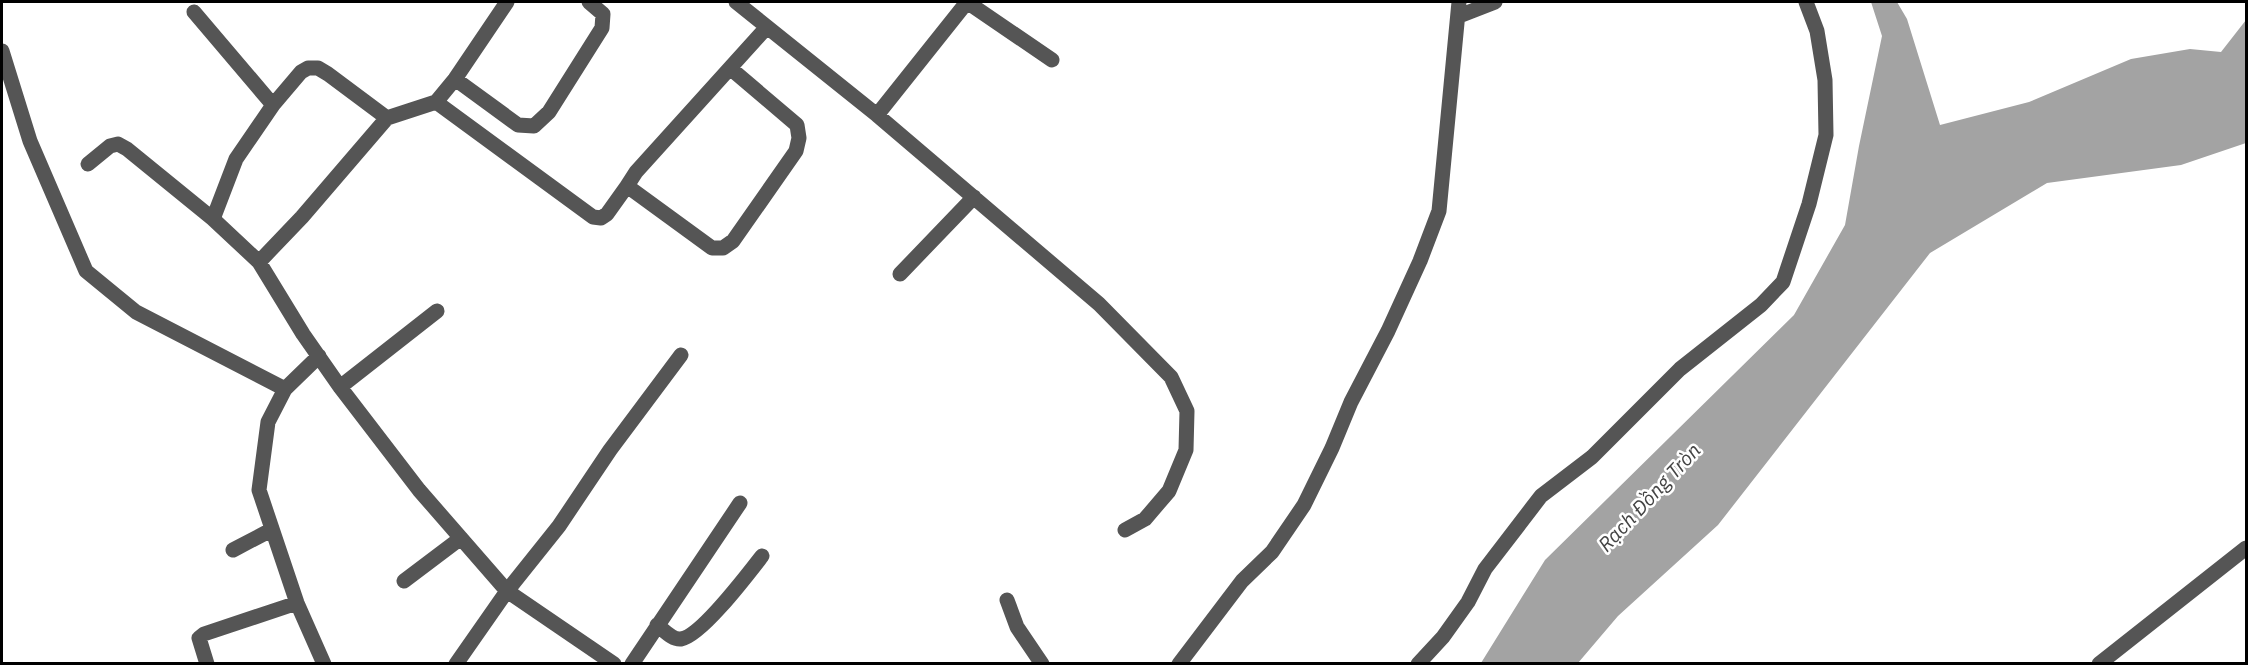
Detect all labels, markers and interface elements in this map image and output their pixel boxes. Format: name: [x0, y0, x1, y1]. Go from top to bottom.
water label: Rạch Đồng Tròn: [1592, 437, 1706, 557]

